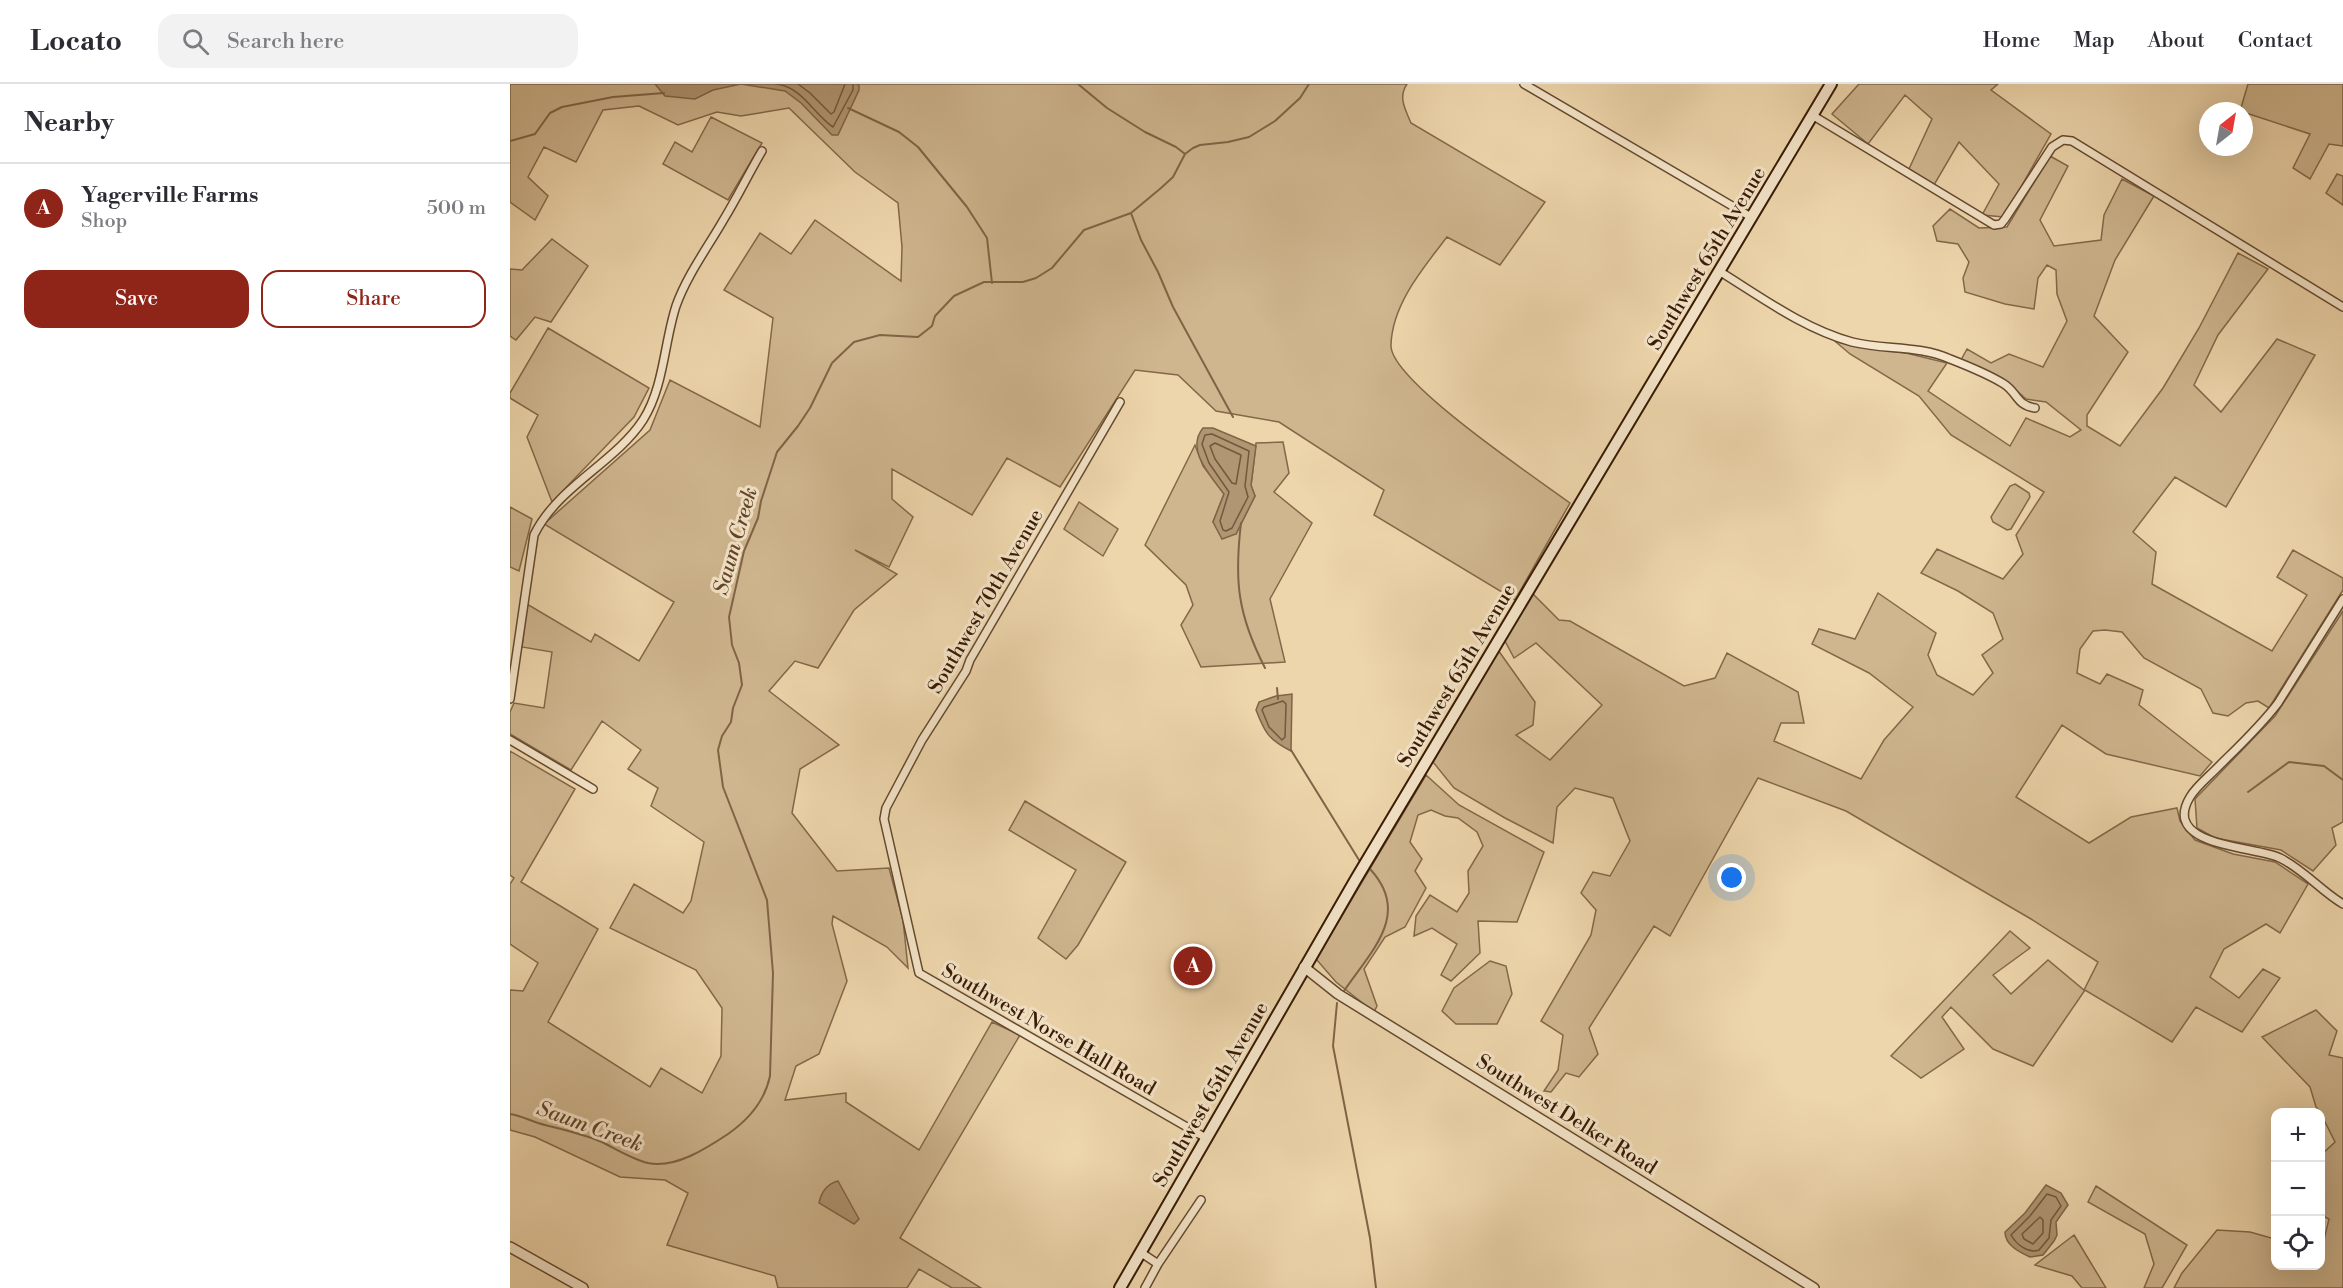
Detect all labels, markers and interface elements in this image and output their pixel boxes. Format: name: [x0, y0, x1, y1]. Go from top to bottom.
search box: [158, 14, 578, 68]
text: Locato: [30, 24, 122, 59]
icon: search: [179, 25, 212, 58]
text: Search here: [227, 28, 344, 55]
text: Home: [1983, 28, 2040, 54]
text: Map: [2073, 28, 2115, 54]
text: About: [2148, 28, 2205, 54]
text: Contact: [2238, 28, 2313, 54]
north arrow: [2199, 102, 2253, 156]
text: Nearby: [24, 107, 114, 139]
street label: Southwest 65th Avenue: [1643, 163, 1772, 355]
text: Yagerville Farms: [81, 182, 258, 209]
text: A: [36, 196, 51, 221]
text: 500 m: [427, 196, 486, 221]
text: Shop: [81, 209, 127, 234]
button: Save: [24, 270, 249, 328]
button: Share: [261, 270, 486, 328]
water label: Saum Creek: [708, 484, 764, 598]
street label: Southwest 70th Avenue: [923, 505, 1049, 699]
street label: Southwest 65th Avenue: [1393, 580, 1522, 772]
your location: [1717, 863, 1746, 892]
pin: A: [1174, 944, 1212, 988]
street label: Southwest Norse Hall Road: [937, 959, 1160, 1102]
street label: Southwest 65th Avenue: [1148, 998, 1275, 1192]
street label: Southwest Delker Road: [1471, 1049, 1662, 1181]
water label: Saum Creek: [533, 1096, 646, 1158]
map controls: [2271, 1108, 2325, 1270]
button: +: [2271, 1108, 2325, 1162]
button: −: [2271, 1162, 2325, 1216]
button: locate: [2271, 1216, 2325, 1270]

